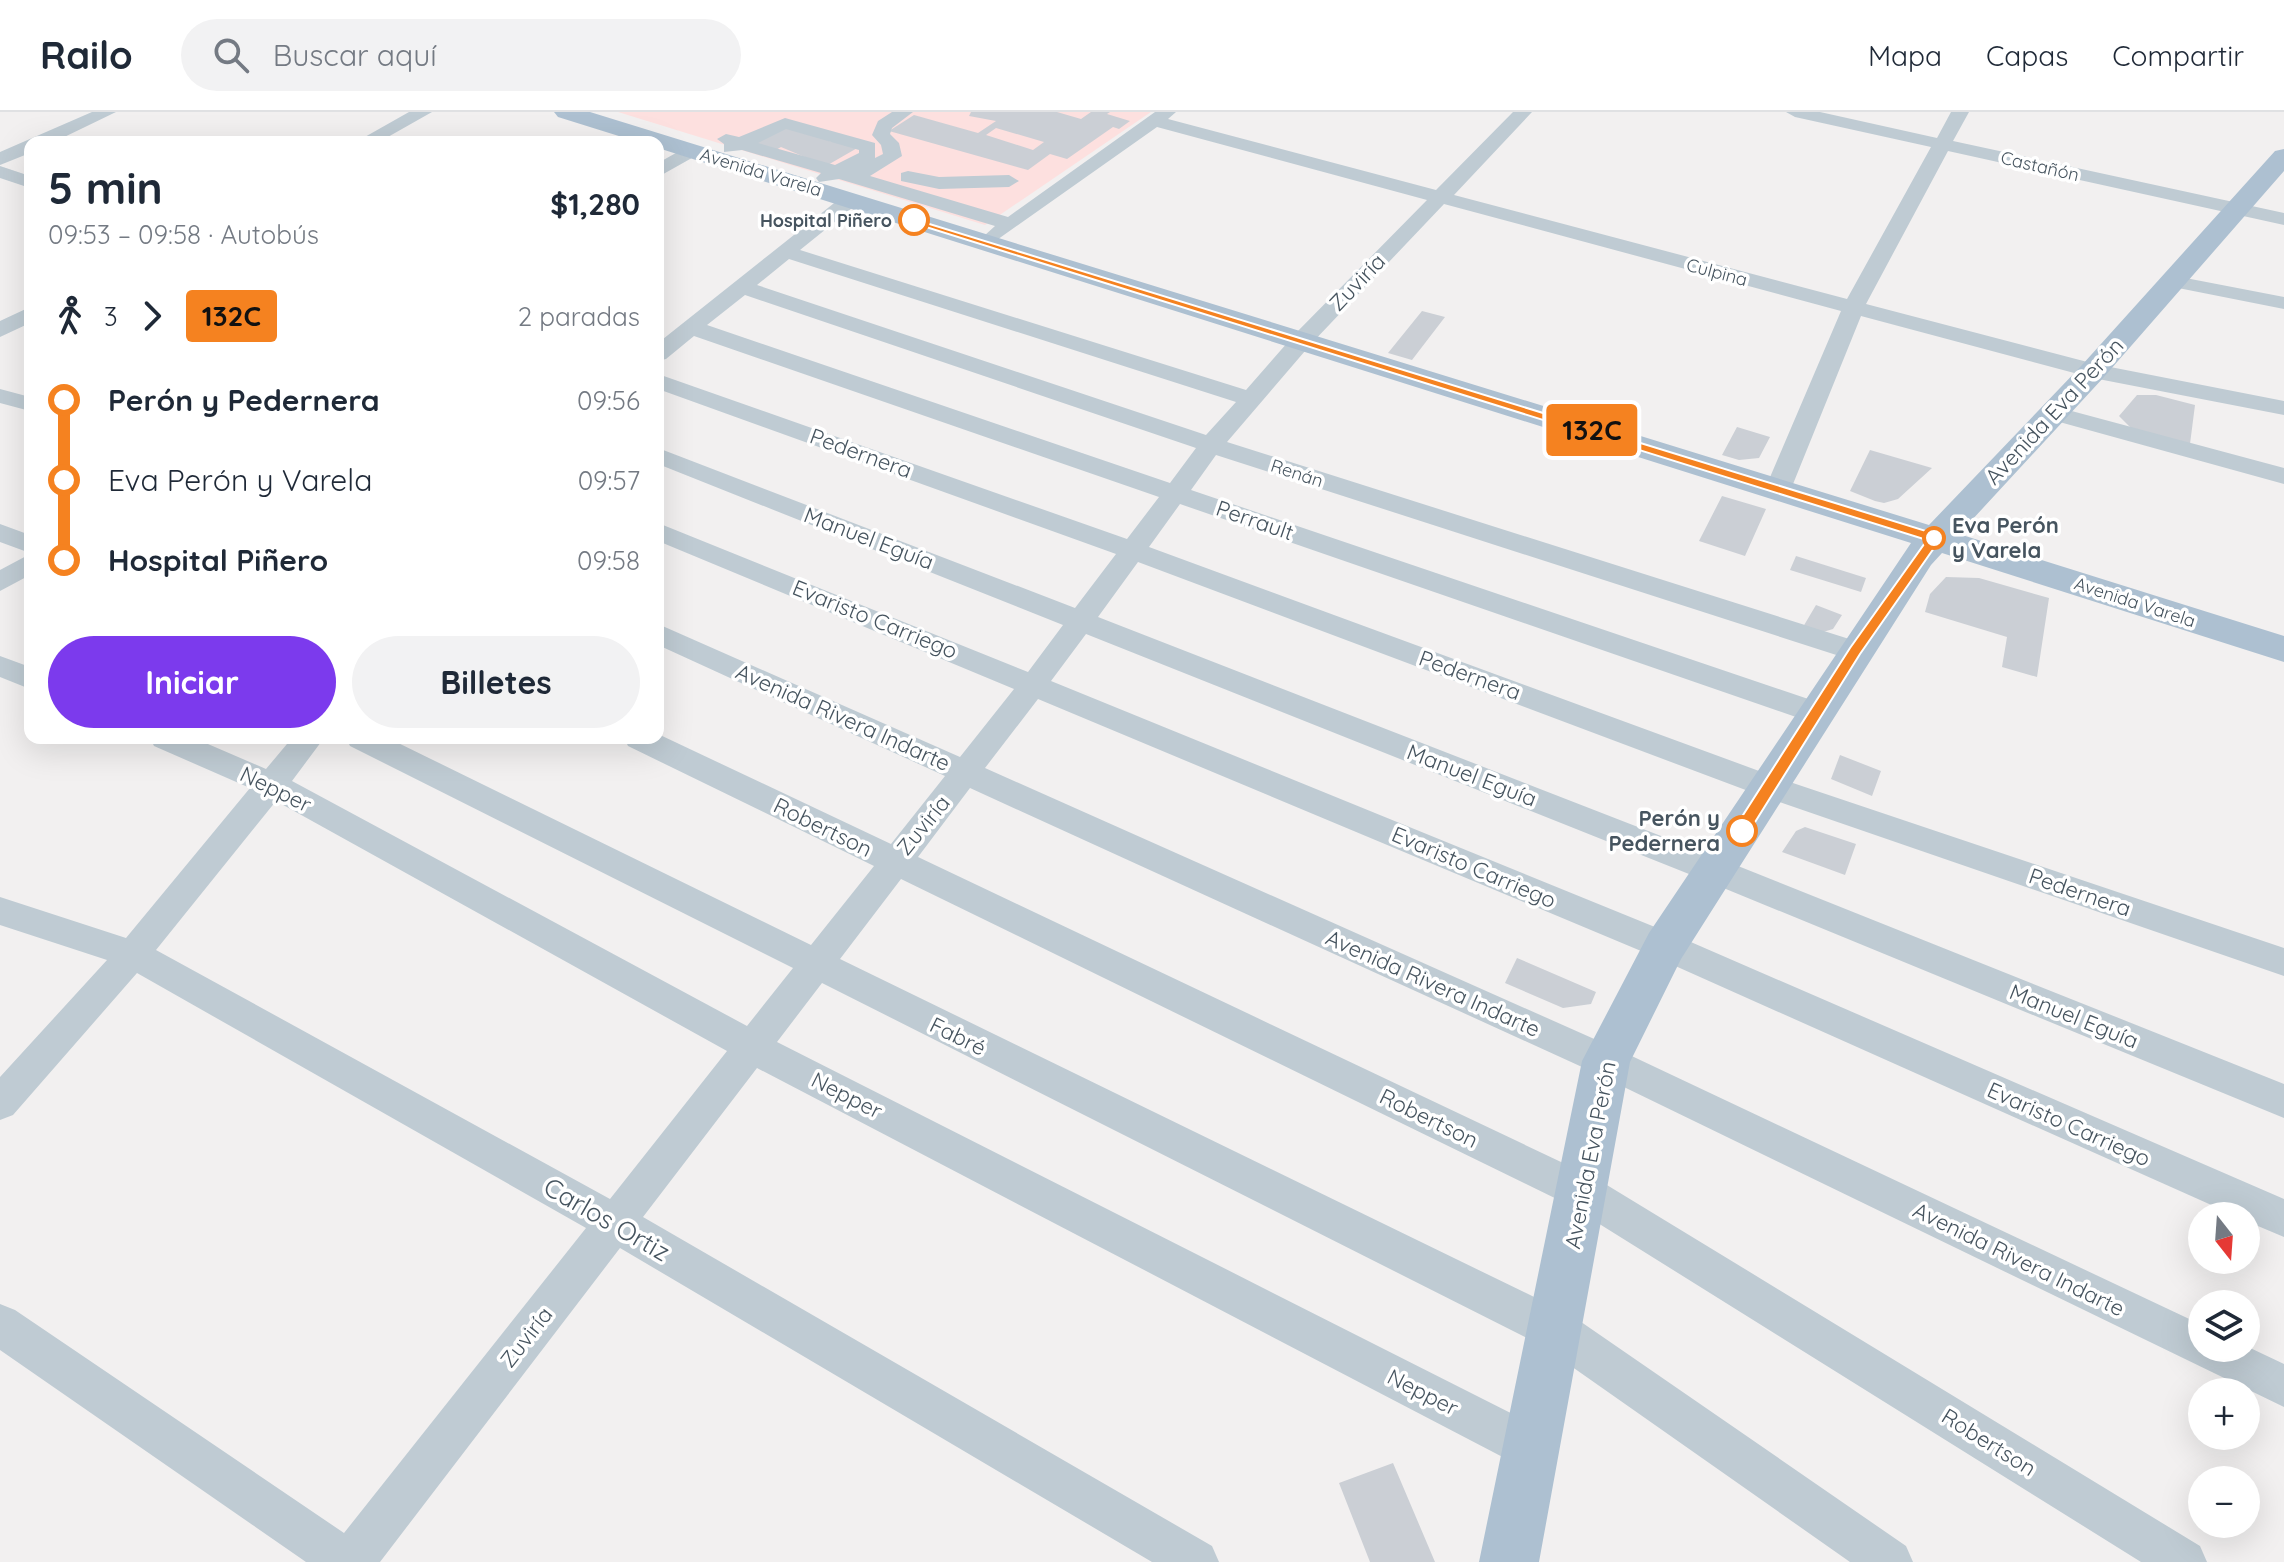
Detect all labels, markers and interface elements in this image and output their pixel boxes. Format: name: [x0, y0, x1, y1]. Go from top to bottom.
search box: [181, 19, 741, 91]
text: Railo: [40, 31, 133, 79]
icon: search: [209, 33, 253, 77]
text: Buscar aquí: [273, 36, 437, 74]
text: Mapa: [1868, 38, 1942, 73]
text: Capas: [1986, 38, 2068, 73]
text: Compartir: [2112, 38, 2244, 73]
street label: Avenida Varela: [697, 143, 825, 201]
street label: Castañón: [1999, 146, 2081, 186]
text: 5 min: [48, 160, 163, 215]
text: $1,280: [550, 185, 640, 223]
marker: Hospital Piñero: [899, 205, 929, 235]
place label: Hospital Piñero: [760, 209, 892, 232]
text: 09:53 – 09:58 · Autobús: [48, 218, 319, 251]
street label: Zuviría: [1323, 247, 1391, 317]
street label: Culpina: [1684, 253, 1750, 291]
icon: walk: [48, 294, 92, 338]
icon: forward: [130, 294, 174, 338]
text: 132C: [202, 298, 261, 333]
text: 3: [104, 300, 118, 333]
text: 2 paradas: [518, 300, 640, 333]
street label: Avenida Eva Perón: [1979, 332, 2129, 490]
text: Perón y Pedernera: [108, 381, 380, 419]
text: 09:56: [577, 384, 640, 417]
line badge: 132C: [1536, 404, 1648, 456]
text: 132C: [1562, 412, 1622, 447]
street label: Pedernera: [806, 422, 916, 484]
street label: Renán: [1268, 454, 1326, 492]
text: Eva Perón y Varela: [108, 461, 372, 499]
text: 09:57: [578, 464, 640, 497]
street label: Perrault: [1213, 494, 1297, 546]
street label: Manuel Eguía: [800, 500, 938, 576]
place label: Eva Perón y Varela: [1952, 511, 2059, 564]
marker: Eva Perón y Varela: [1923, 527, 1945, 549]
text: Hospital Piñero: [108, 541, 328, 579]
text: 09:58: [577, 544, 640, 577]
street label: Avenida Varela: [2071, 572, 2199, 632]
street label: Evaristo Carriego: [788, 573, 962, 665]
button: Iniciar: [48, 636, 336, 728]
button: Billetes: [352, 636, 640, 728]
street label: Pedernera: [1415, 644, 1525, 706]
street label: Avenida Rivera Indarte: [731, 657, 955, 777]
street label: Manuel Eguía: [1403, 737, 1541, 813]
street label: Nepper: [236, 760, 317, 818]
street label: Zuviría: [890, 789, 956, 861]
street label: Robertson: [769, 791, 877, 863]
place label: Perón y Pedernera: [1608, 804, 1720, 857]
marker: Perón y Pedernera: [1727, 816, 1757, 846]
street label: Evaristo Carriego: [1388, 820, 1560, 914]
street label: Pedernera: [2025, 861, 2135, 923]
street label: Avenida Rivera Indarte: [1321, 923, 1545, 1043]
street label: Manuel Eguía: [2005, 977, 2143, 1055]
street label: Fabré: [925, 1010, 991, 1062]
street label: Avenida Eva Perón: [1558, 1059, 1622, 1251]
street label: Nepper: [807, 1065, 888, 1125]
street label: Evaristo Carriego: [1983, 1076, 2155, 1172]
street label: Robertson: [1375, 1082, 1483, 1154]
street label: Carlos Ortiz: [538, 1170, 676, 1268]
street label: Avenida Rivera Indarte: [1909, 1196, 2129, 1322]
north arrow: [2188, 1202, 2260, 1274]
map controls: [2188, 1202, 2260, 1538]
button: layers: [2188, 1290, 2260, 1362]
street label: Zuviría: [494, 1301, 558, 1373]
street label: Nepper: [1383, 1362, 1464, 1422]
button: +: [2188, 1378, 2260, 1450]
street label: Robertson: [1936, 1402, 2042, 1482]
button: −: [2188, 1466, 2260, 1538]

